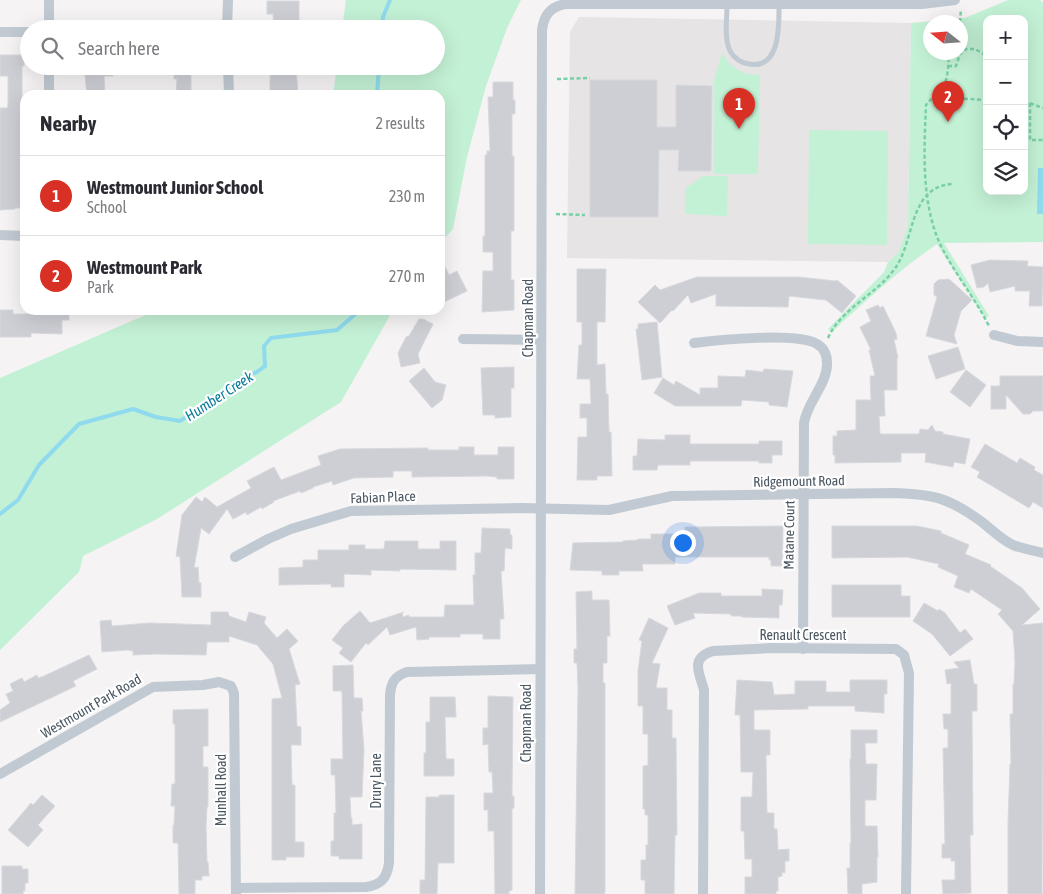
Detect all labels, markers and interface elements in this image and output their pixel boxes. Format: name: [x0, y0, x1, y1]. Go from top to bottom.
north arrow: [923, 15, 968, 60]
map controls: [983, 15, 1028, 195]
button: +: [983, 15, 1028, 60]
search box: [20, 20, 445, 75]
icon: search: [38, 34, 66, 62]
text: Search here: [78, 37, 160, 59]
button: −: [983, 60, 1028, 105]
pin: 2: [932, 81, 964, 122]
pin: 1: [723, 88, 755, 129]
button: locate: [983, 105, 1028, 150]
text: Nearby: [40, 111, 96, 135]
text: 2 results: [375, 114, 425, 132]
button: layers: [983, 150, 1028, 195]
text: Westmount Junior School: [87, 176, 263, 198]
text: 1: [52, 187, 60, 205]
text: 230 m: [389, 187, 425, 205]
text: School: [87, 198, 127, 216]
text: Westmount Park: [87, 256, 202, 278]
text: 2: [52, 267, 60, 285]
text: 270 m: [389, 267, 425, 285]
text: Park: [87, 278, 114, 296]
street label: Chapman Road: [520, 279, 536, 357]
water label: Humber Creek: [182, 367, 257, 424]
street label: Ridgemount Road: [753, 472, 845, 490]
street label: Fabian Place: [350, 488, 416, 506]
street label: Matane Court: [780, 500, 798, 570]
your location: [670, 530, 696, 556]
street label: Renault Crescent: [759, 627, 847, 643]
street label: Westmount Park Road: [38, 671, 144, 741]
street label: Chapman Road: [518, 684, 534, 762]
street label: Drury Lane: [368, 753, 384, 809]
street label: Munhall Road: [213, 754, 229, 826]

